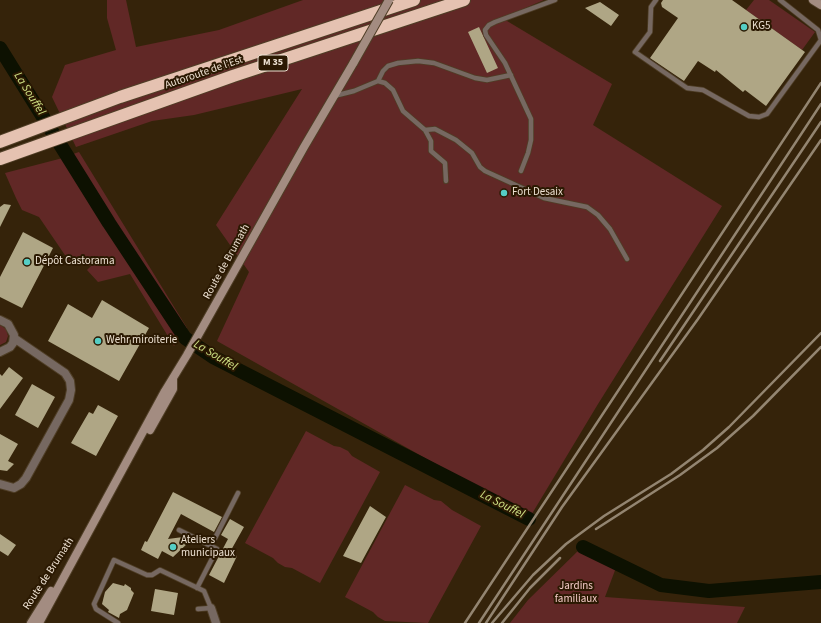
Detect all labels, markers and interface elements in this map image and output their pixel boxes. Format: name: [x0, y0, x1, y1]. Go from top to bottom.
place label: KG5: [752, 20, 770, 34]
marker: KG5: [739, 22, 749, 32]
street label: Autoroute de l’Est: [163, 53, 245, 93]
road number: M 35: [258, 55, 288, 71]
water label: La Souffel: [10, 70, 48, 118]
place label: Fort Desaix: [512, 186, 563, 200]
marker: Fort Desaix: [499, 188, 509, 198]
street label: Route de Brumath: [201, 222, 253, 302]
place label: Dépôt Castorama: [35, 255, 115, 269]
marker: Dépôt Castorama: [22, 257, 32, 267]
place label: Wehr miroiterie: [106, 334, 177, 348]
marker: Wehr miroiterie: [93, 336, 103, 346]
water label: La Souffel: [191, 337, 239, 375]
water label: La Souffel: [477, 488, 527, 522]
place label: Ateliers municipaux: [181, 534, 235, 560]
street label: Route de Brumath: [21, 535, 77, 613]
marker: Ateliers municipaux: [168, 542, 178, 552]
park label: Jardins familiaux: [555, 580, 597, 606]

